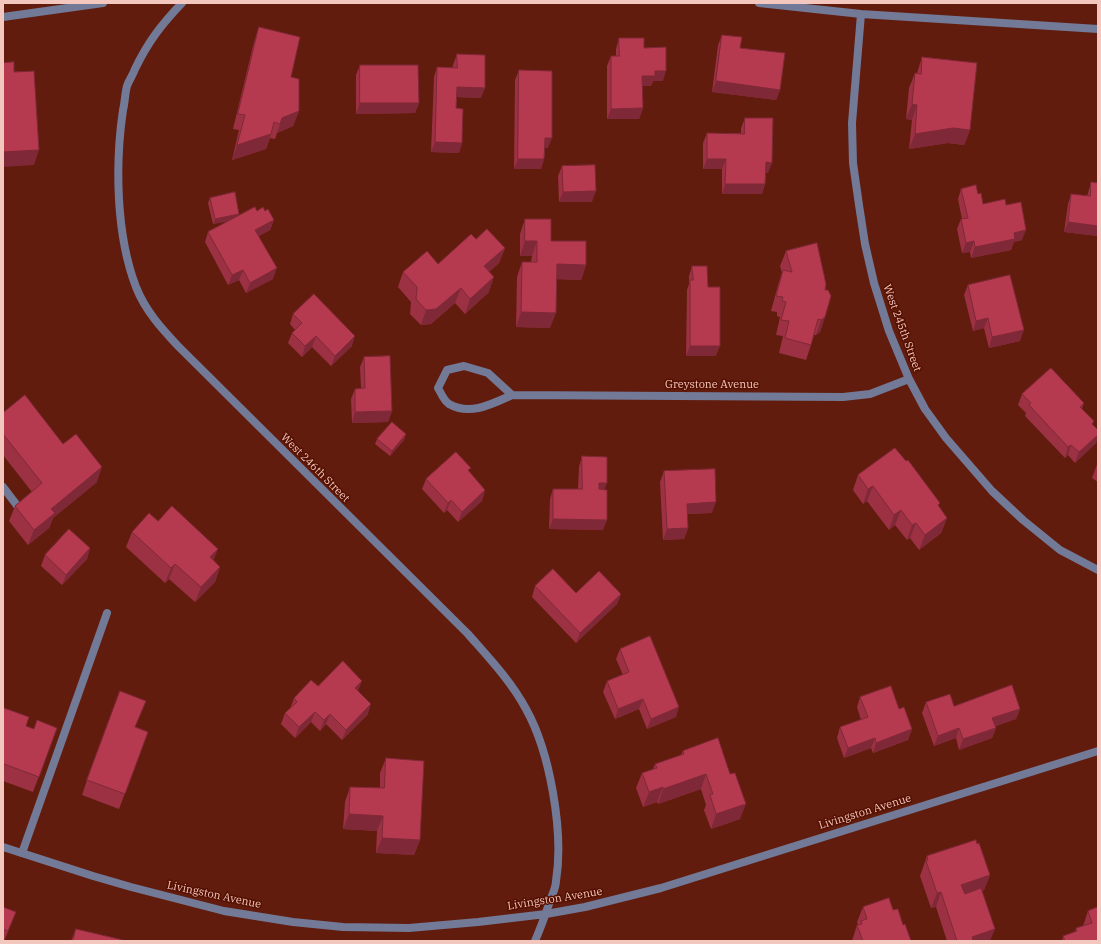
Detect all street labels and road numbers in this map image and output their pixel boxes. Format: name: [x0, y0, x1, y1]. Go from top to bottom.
street label: West 245th Street: [880, 283, 924, 373]
street label: Greystone Avenue: [665, 378, 759, 392]
street label: West 246th Street: [278, 431, 352, 505]
street label: Livingston Avenue: [817, 792, 913, 832]
street label: Livingston Avenue: [166, 879, 262, 911]
street label: Livingston Avenue: [507, 885, 603, 913]

